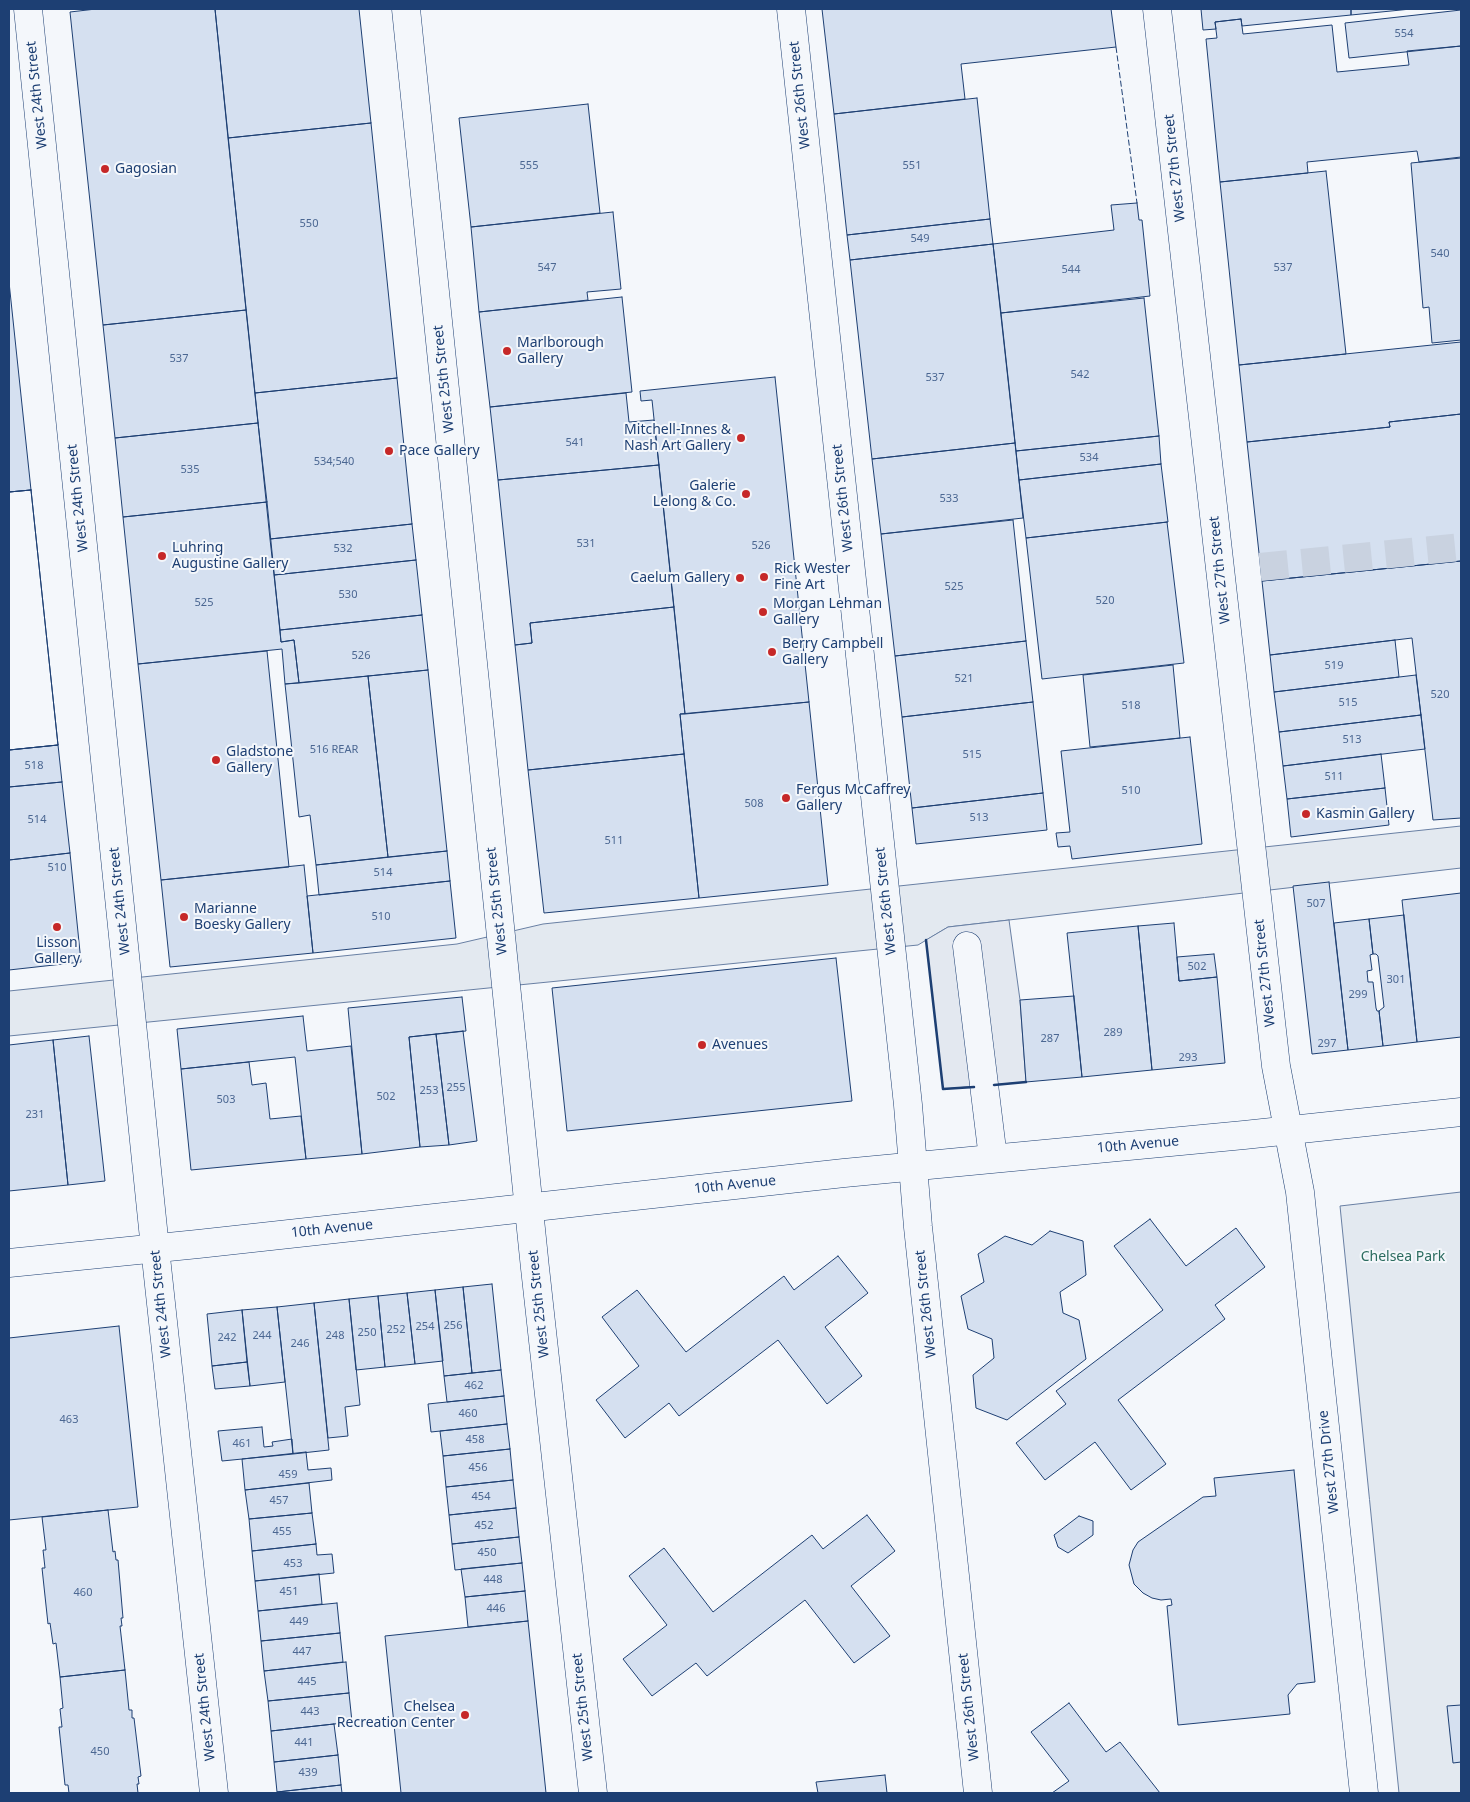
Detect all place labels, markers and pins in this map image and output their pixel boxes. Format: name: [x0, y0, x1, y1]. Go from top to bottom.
place label: Gagosian: [115, 161, 177, 177]
marker: Gagosian: [99, 163, 111, 175]
place label: Marlborough Gallery: [517, 335, 604, 368]
marker: Marlborough Gallery: [501, 345, 513, 357]
place label: Mitchell-Innes & Nash Art Gallery: [624, 422, 731, 454]
marker: Mitchell-Innes & Nash Art Gallery: [735, 432, 747, 444]
place label: Pace Gallery: [399, 443, 480, 459]
marker: Pace Gallery: [383, 445, 395, 457]
place label: Galerie Lelong & Co.: [653, 478, 736, 511]
marker: Galerie Lelong & Co.: [740, 488, 752, 500]
place label: Luhring Augustine Gallery: [172, 540, 289, 572]
marker: Luhring Augustine Gallery: [156, 550, 168, 562]
place label: Rick Wester Fine Art: [774, 561, 850, 594]
place label: Caelum Gallery: [630, 570, 730, 586]
marker: Rick Wester Fine Art: [758, 571, 770, 583]
marker: Caelum Gallery: [734, 572, 746, 584]
place label: Morgan Lehman Gallery: [773, 596, 882, 628]
marker: Morgan Lehman Gallery: [757, 606, 769, 618]
place label: Berry Campbell Gallery: [782, 636, 883, 669]
marker: Berry Campbell Gallery: [766, 646, 778, 658]
place label: Gladstone Gallery: [226, 744, 293, 776]
marker: Gladstone Gallery: [210, 754, 222, 766]
place label: Fergus McCaffrey Gallery: [796, 782, 910, 814]
marker: Fergus McCaffrey Gallery: [780, 792, 792, 804]
place label: Kasmin Gallery: [1316, 806, 1414, 822]
marker: Kasmin Gallery: [1300, 808, 1312, 820]
place label: Marianne Boesky Gallery: [194, 901, 291, 934]
marker: Marianne Boesky Gallery: [178, 911, 190, 923]
marker: Lisson Gallery: [51, 921, 63, 933]
place label: Lisson Gallery: [34, 935, 80, 968]
place label: Avenues: [712, 1037, 768, 1053]
marker: Avenues: [696, 1039, 708, 1051]
place label: Chelsea Recreation Center: [337, 1699, 455, 1731]
marker: Chelsea Recreation Center: [459, 1709, 471, 1721]

